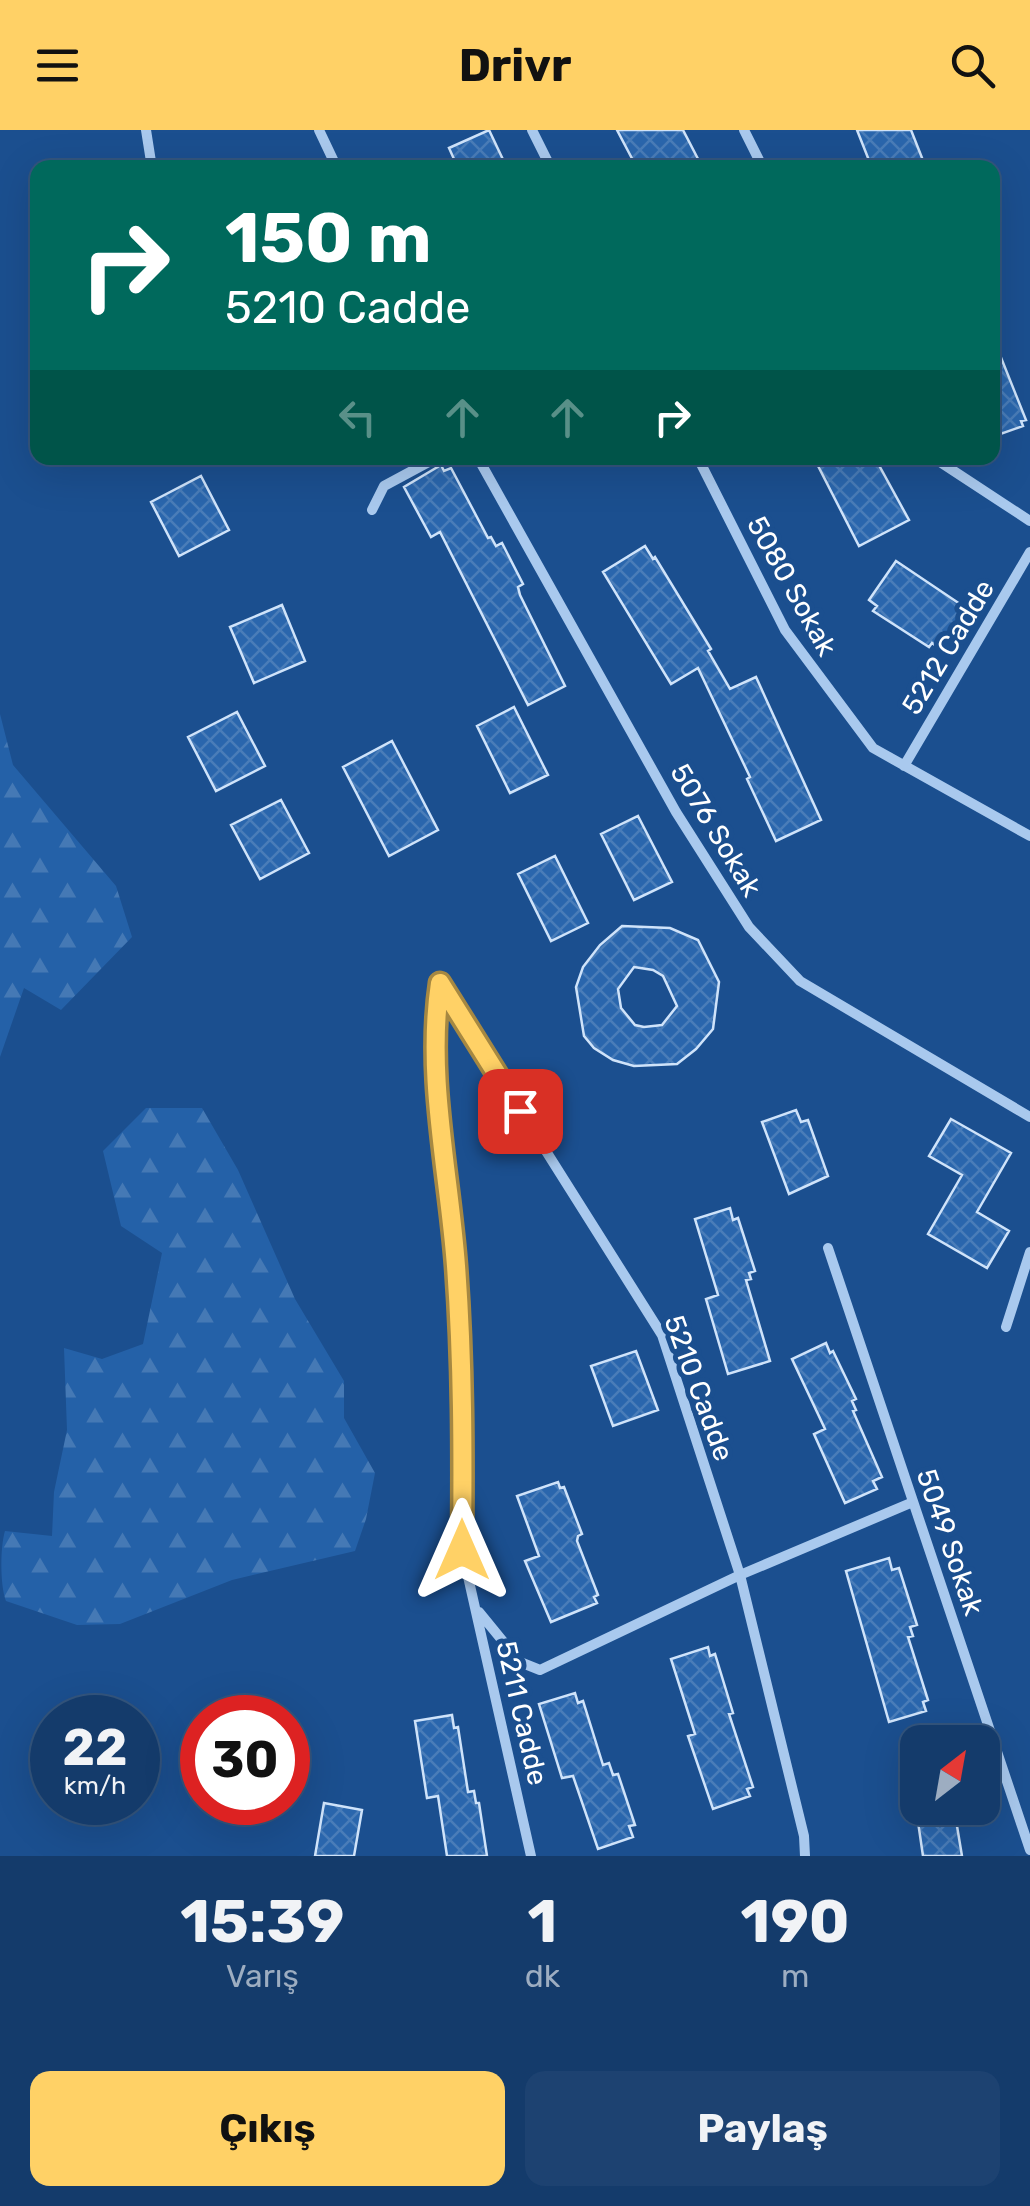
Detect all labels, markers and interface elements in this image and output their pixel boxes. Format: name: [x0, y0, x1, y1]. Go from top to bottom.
icon: menu: [30, 38, 85, 93]
icon: search: [945, 38, 1000, 93]
text: Drivr: [459, 39, 571, 92]
text: 150 m: [225, 197, 432, 280]
icon: right: [60, 200, 190, 330]
text: 5210 Cadde: [225, 281, 471, 334]
icon: left: [330, 390, 385, 445]
icon: ahead: [435, 390, 490, 445]
icon: ahead: [540, 390, 595, 445]
icon: right: [645, 390, 700, 445]
street label: 5080 Sokak: [740, 510, 844, 662]
street label: 5212 Cadde: [895, 574, 1001, 720]
street label: 5076 Sokak: [663, 758, 769, 903]
pin: [478, 1069, 563, 1154]
icon: arrive: [493, 1084, 548, 1139]
street label: 5210 Cadde: [657, 1311, 741, 1465]
street label: 5049 Sokak: [910, 1464, 991, 1620]
position arrow: [410, 1498, 514, 1602]
street label: 5211 Cadde: [489, 1638, 555, 1788]
speed limit sign: 30: [180, 1695, 310, 1825]
text: 22: [63, 1718, 128, 1778]
north arrow: [900, 1725, 1000, 1825]
map controls: [900, 1725, 1000, 1825]
text: km/h: [64, 1771, 126, 1800]
text: 15:39: [180, 1886, 344, 1957]
text: 1: [528, 1886, 557, 1957]
text: 190: [741, 1886, 850, 1957]
text: Varış: [226, 1957, 299, 1995]
text: dk: [525, 1957, 560, 1995]
text: m: [781, 1957, 809, 1995]
button: Çıkış: [30, 2071, 505, 2186]
button: Paylaş: [525, 2071, 1000, 2186]

